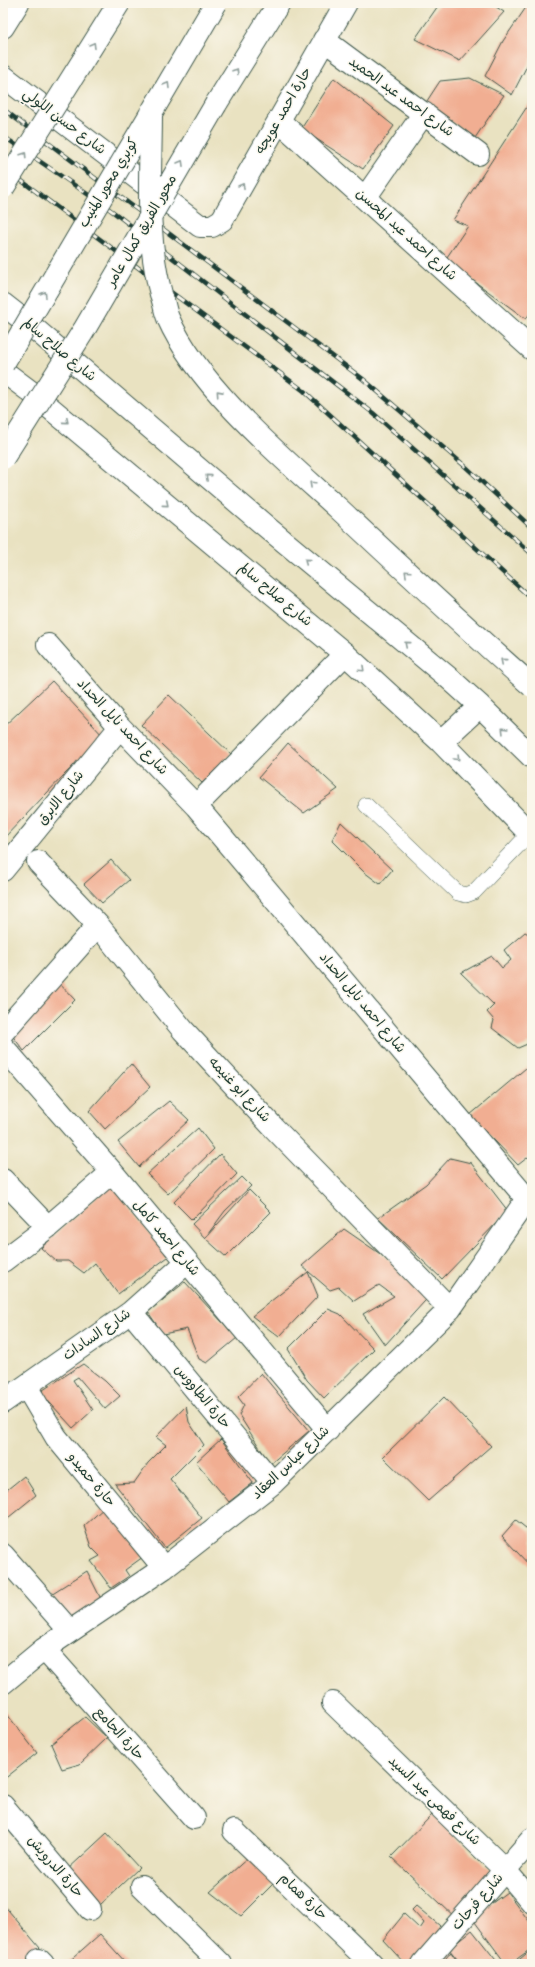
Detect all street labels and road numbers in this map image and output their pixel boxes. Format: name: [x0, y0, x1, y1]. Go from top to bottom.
street label: شارع احمد عبد الحميد: [344, 52, 458, 142]
street label: حارة احمد عويجه: [250, 63, 318, 159]
street label: شارع حسن اللولي: [17, 84, 110, 161]
street label: كوبري محور المنيب: [74, 134, 144, 232]
street label: محور الفريق كمال عامر: [101, 171, 183, 292]
street label: شارع احمد عبد المحسن: [351, 184, 461, 286]
street label: شارع صلاح سالم: [18, 313, 100, 387]
street label: شارع صلاح سالم: [234, 558, 316, 632]
street label: شارع احمد نايل الحداد: [71, 674, 173, 780]
street label: شارع الابرق: [32, 766, 90, 830]
street label: شارع احمد نايل الحداد: [314, 948, 410, 1058]
street label: شارع ابو غنيمه: [203, 1052, 275, 1128]
street label: شارع احمد كامل: [128, 1195, 204, 1281]
street label: شارع السادات: [59, 1304, 135, 1366]
street label: حارة الطاووس: [169, 1360, 235, 1434]
street label: شارع عباس العقاد: [247, 1421, 335, 1505]
street label: حارة حميدو: [61, 1447, 120, 1512]
street label: حارة الجامع: [89, 1702, 149, 1766]
street label: شارع فهمى عبد السيد: [383, 1751, 485, 1851]
street label: حارة الدرويش: [22, 1831, 88, 1903]
street label: حارة همام: [274, 1868, 332, 1926]
street label: شارع فرحات: [447, 1869, 509, 1935]

